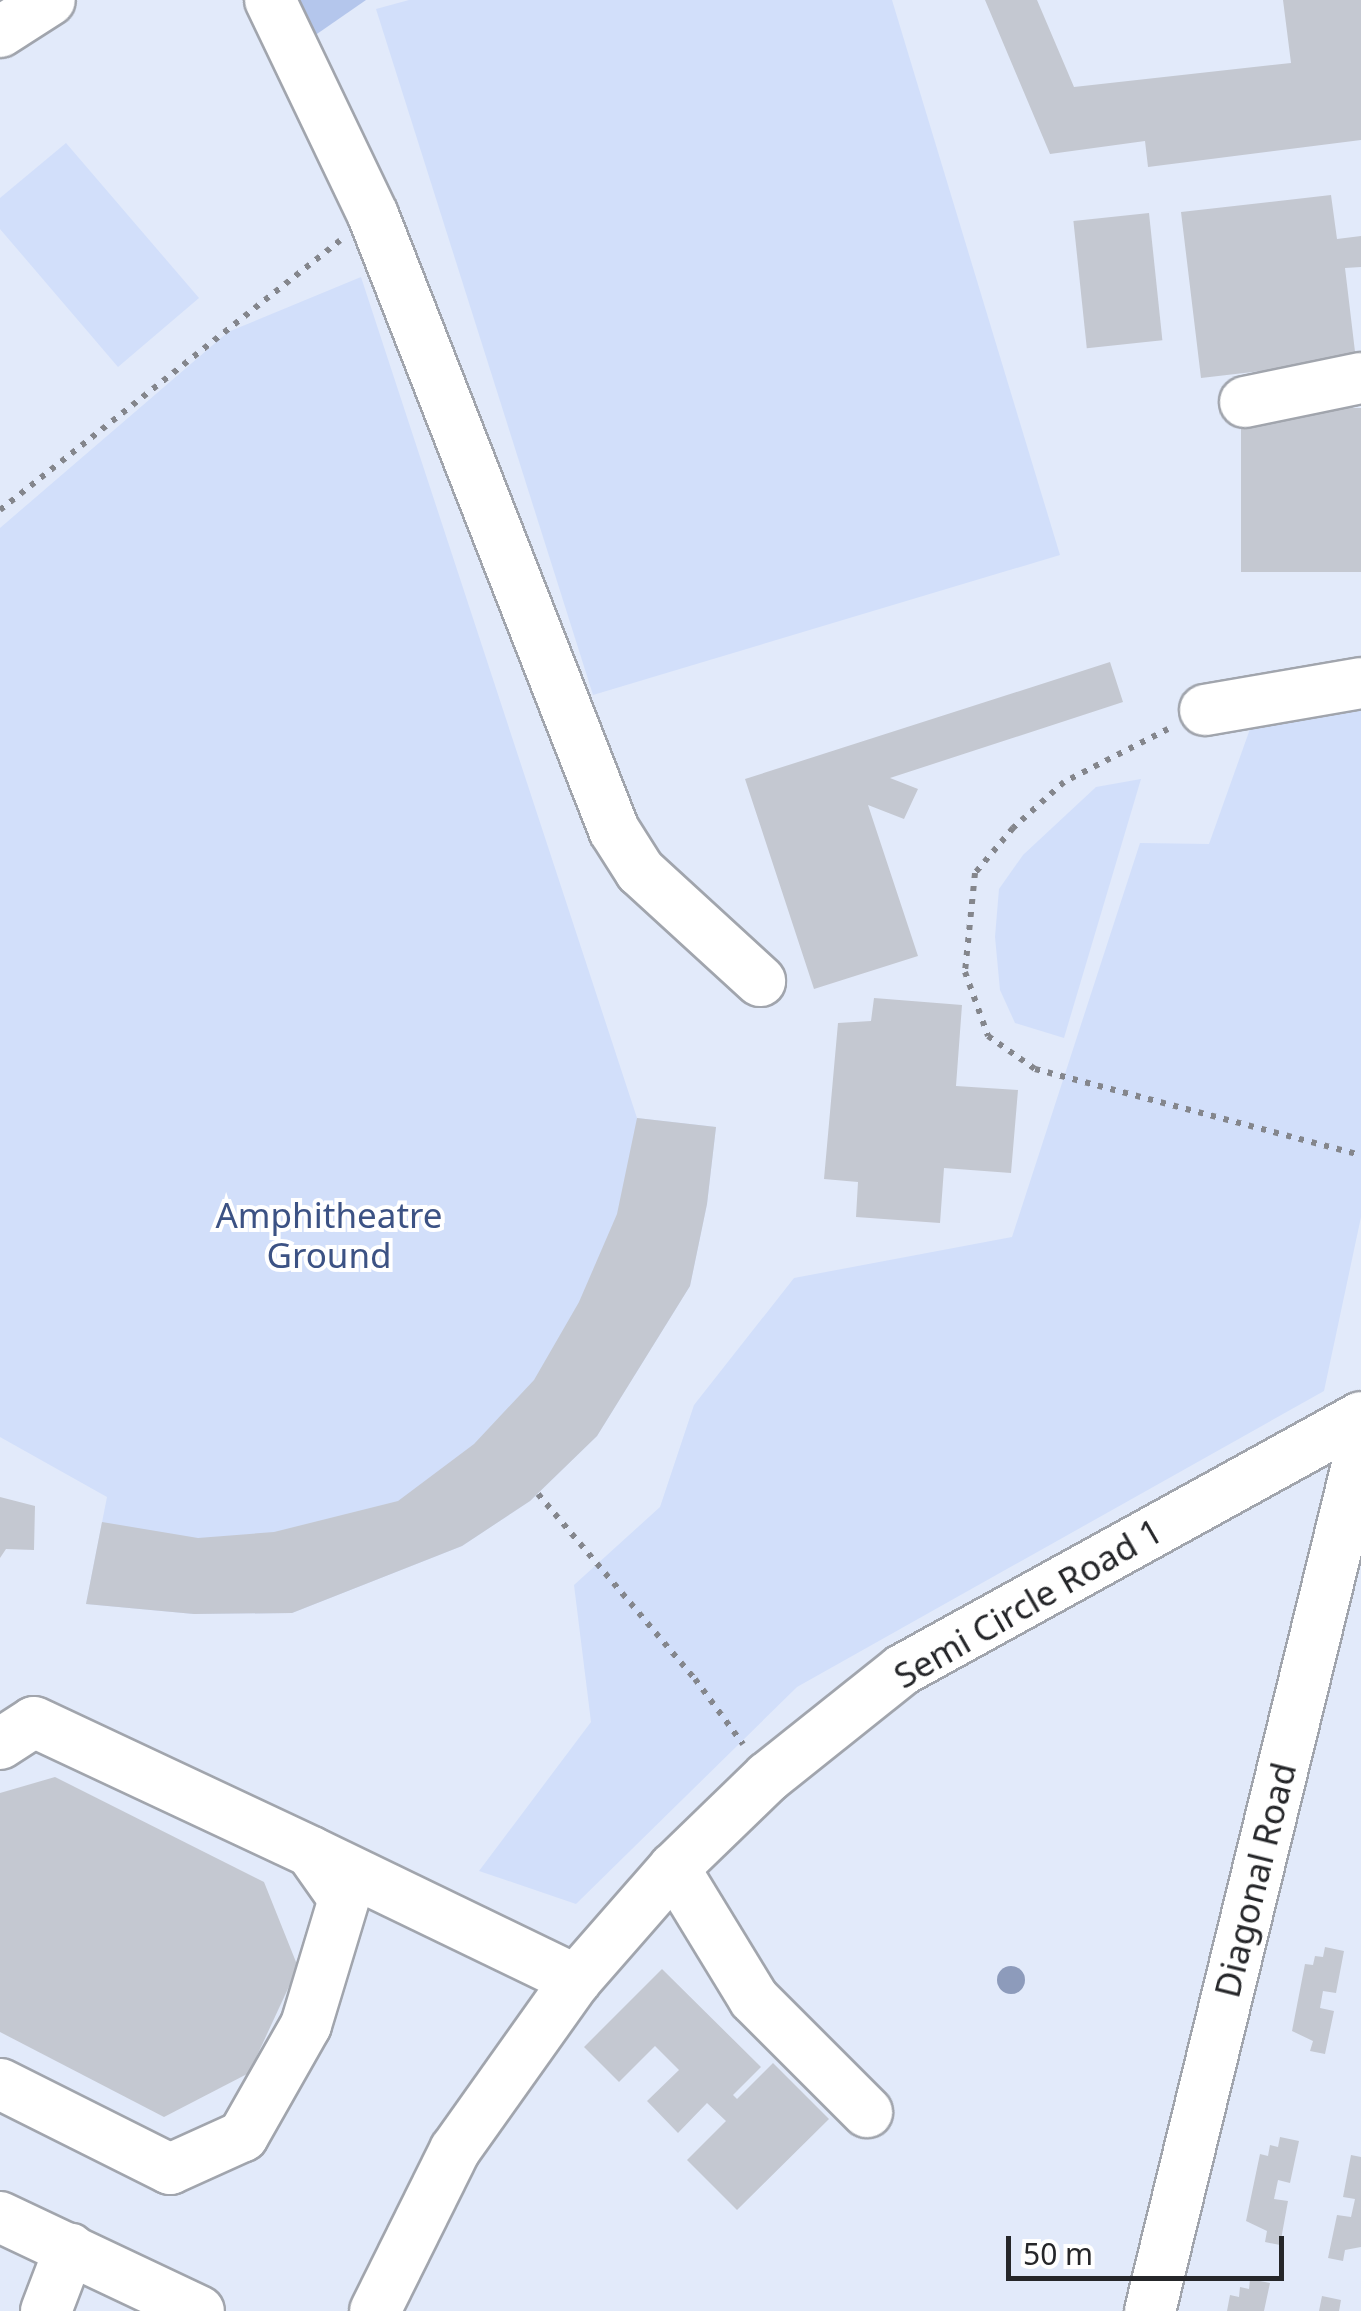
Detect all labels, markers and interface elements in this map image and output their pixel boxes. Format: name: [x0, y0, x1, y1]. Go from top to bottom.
park label: Amphitheatre Ground: [215, 1194, 443, 1276]
street label: Semi Circle Road 1: [886, 1509, 1170, 1697]
street label: Diagonal Road: [1206, 1758, 1304, 2002]
scale bar: [1011, 2216, 1288, 2278]
text: 50 m: [1023, 2233, 1093, 2274]

